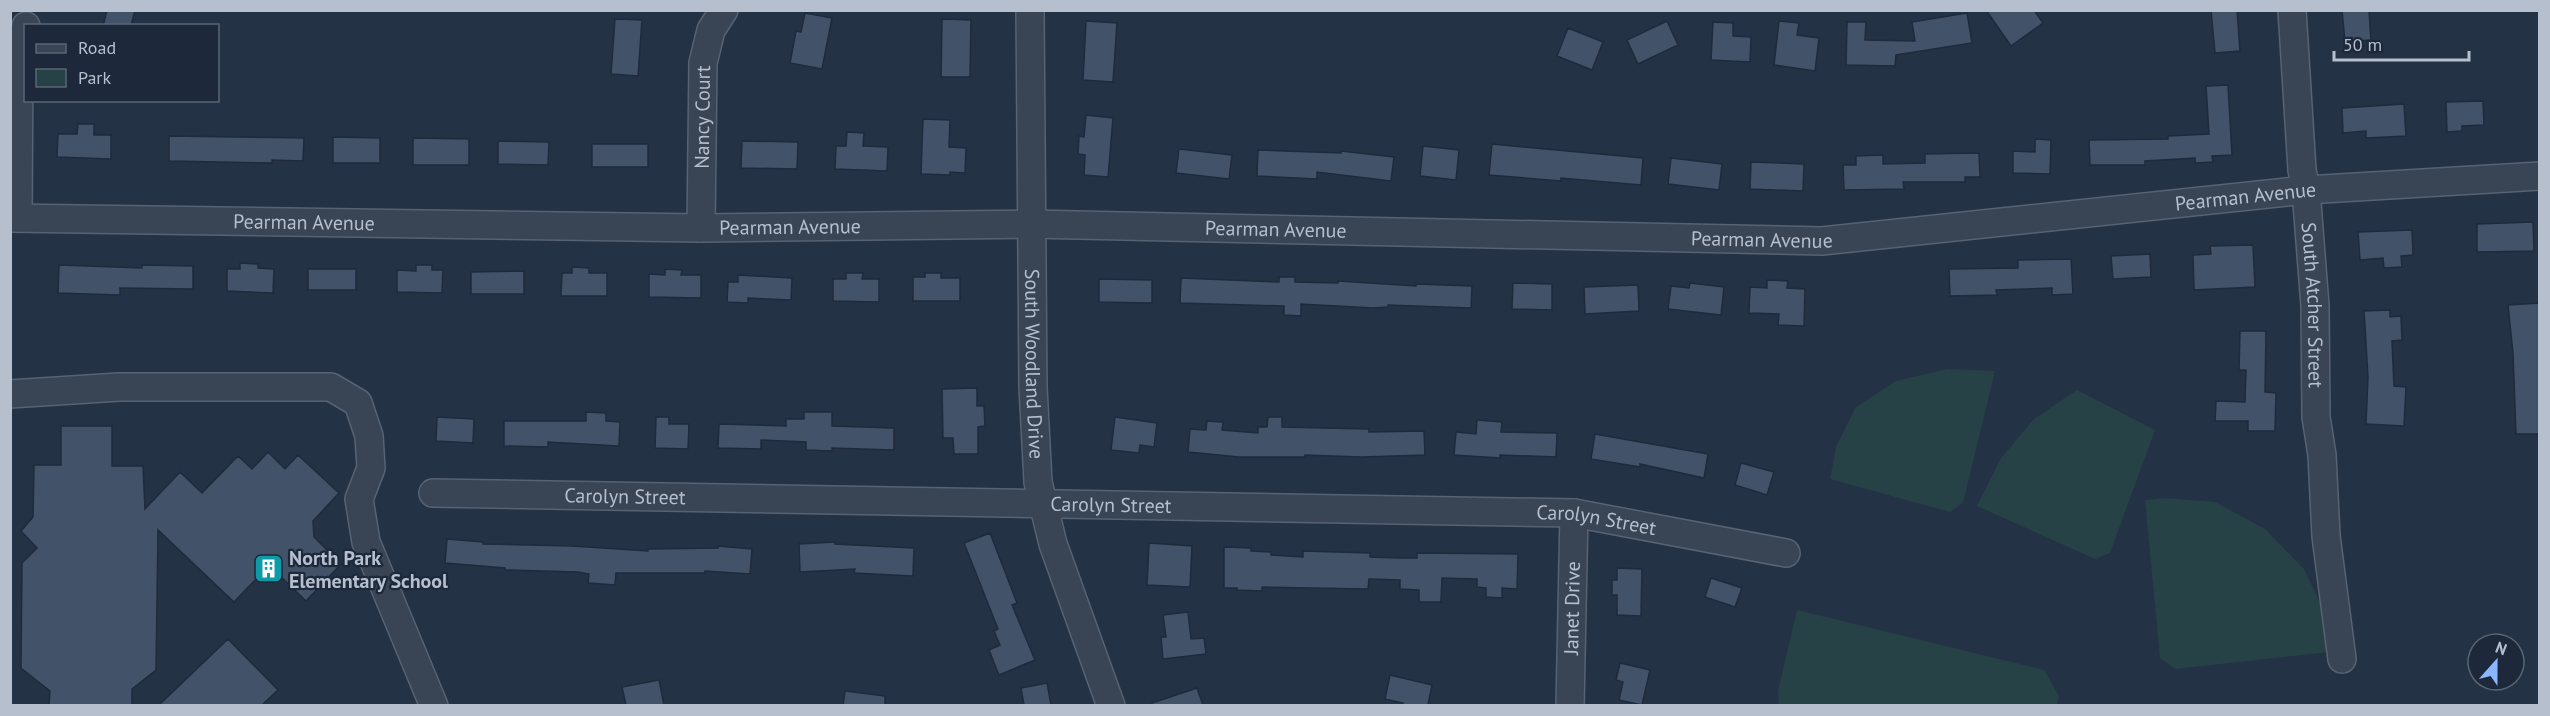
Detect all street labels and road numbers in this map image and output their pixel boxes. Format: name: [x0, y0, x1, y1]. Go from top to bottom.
street label: Nancy Court: [689, 65, 716, 169]
street label: Pearman Avenue: [2174, 176, 2317, 217]
street label: Pearman Avenue: [233, 208, 375, 236]
street label: Pearman Avenue: [719, 213, 861, 241]
street label: Pearman Avenue: [1205, 215, 1347, 244]
street label: South Atcher Street: [2296, 221, 2329, 388]
street label: Pearman Avenue: [1691, 225, 1834, 254]
street label: South Woodland Drive: [1019, 269, 1050, 460]
street label: Carolyn Street: [564, 482, 686, 510]
street label: Carolyn Street: [1050, 491, 1172, 519]
street label: Carolyn Street: [1536, 499, 1659, 541]
street label: Janet Drive: [1558, 561, 1586, 656]

